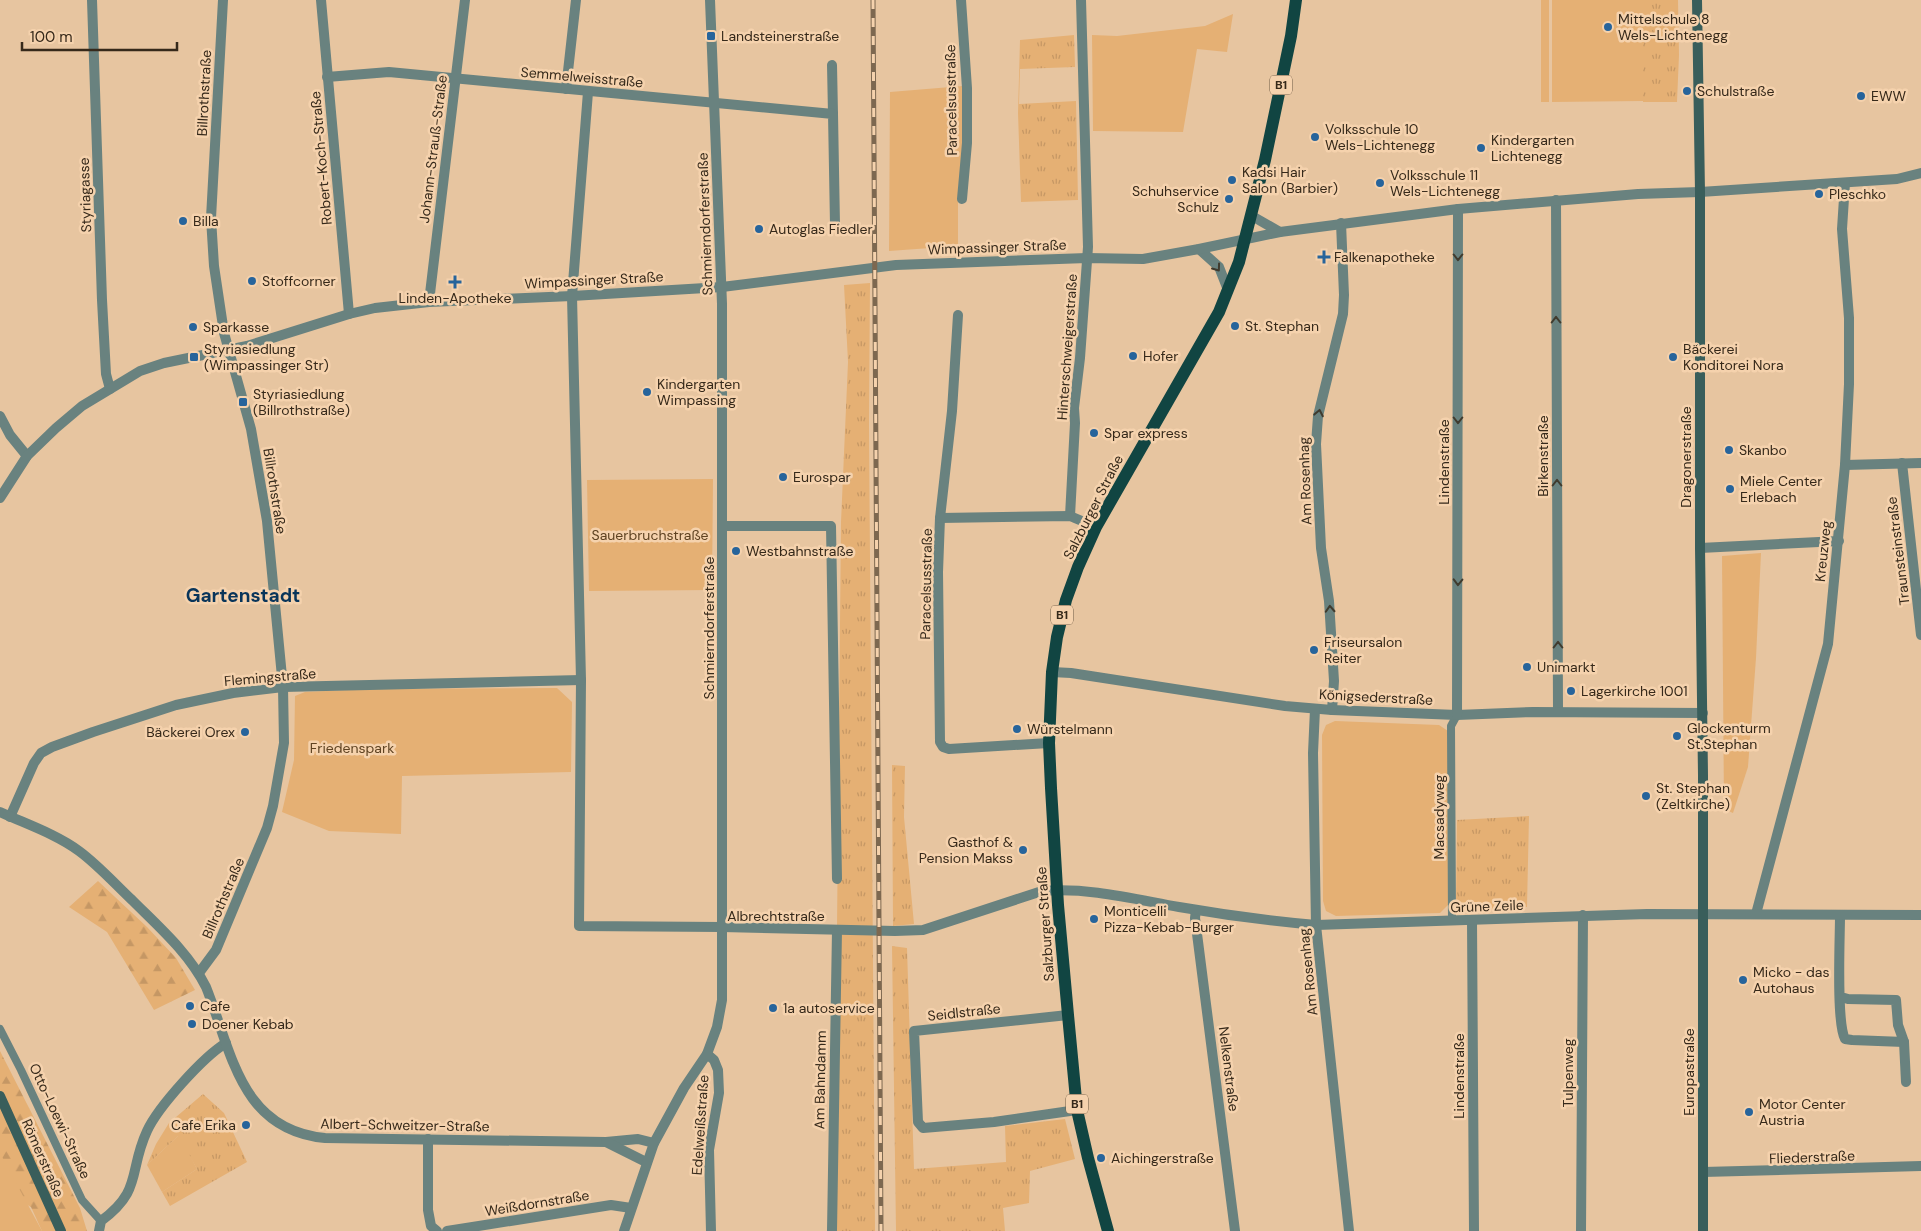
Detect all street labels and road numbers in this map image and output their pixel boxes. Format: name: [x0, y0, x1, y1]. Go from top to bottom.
street label: Paracelsusstraße: [941, 44, 961, 156]
street label: Billrothstraße: [193, 49, 215, 137]
street label: Semmelweisstraße: [520, 63, 644, 91]
street label: Johann-Strauß-Straße: [415, 74, 451, 224]
road number: B1: [1270, 76, 1292, 94]
street label: Robert-Koch-Straße: [306, 90, 336, 226]
street label: Schmierndorferstraße: [694, 152, 716, 296]
street label: Styriagasse: [75, 157, 95, 233]
street label: Wimpassinger Straße: [927, 236, 1067, 258]
street label: Wimpassinger Straße: [524, 267, 664, 293]
street label: Hinterschweigerstraße: [1053, 273, 1081, 421]
street label: Dragonerstraße: [1677, 406, 1695, 508]
street label: Birkenstraße: [1534, 415, 1552, 497]
street label: Lindenstraße: [1435, 419, 1453, 505]
street label: Am Rosenhag: [1294, 436, 1316, 525]
street label: Billrothstraße: [259, 447, 291, 535]
street label: Salzburger Straße: [1059, 452, 1127, 562]
street label: Traunsteinstraße: [1882, 496, 1914, 606]
street label: Kreuzweg: [1811, 519, 1835, 583]
street label: Paracelsusstraße: [916, 528, 936, 640]
street label: Schmierndorferstraße: [700, 556, 718, 700]
road number: B1: [1051, 606, 1073, 624]
street label: Flemingstraße: [223, 664, 317, 690]
street label: Königsederstraße: [1319, 685, 1433, 709]
street label: Macsadyweg: [1430, 774, 1448, 859]
street label: Billrothstraße: [198, 855, 248, 941]
street label: Salzburger Straße: [1032, 866, 1058, 982]
street label: Grüne Zeile: [1450, 896, 1524, 916]
street label: Albrechtstraße: [727, 907, 825, 925]
street label: Am Rosenhag: [1294, 927, 1322, 1017]
street label: Seidlstraße: [927, 999, 1001, 1025]
street label: Nelkenstraße: [1215, 1026, 1243, 1112]
street label: Europastraße: [1680, 1028, 1698, 1116]
street label: Am Bahndamm: [810, 1030, 830, 1130]
street label: Lindenstraße: [1450, 1033, 1468, 1119]
street label: Tulpenweg: [1559, 1038, 1577, 1108]
street label: Otto-Loewi-Straße: [25, 1060, 95, 1182]
street label: Edelweißstraße: [688, 1074, 712, 1176]
road number: B1: [1066, 1094, 1088, 1114]
street label: Albert-Schweitzer-Straße: [320, 1115, 490, 1135]
street label: Römerstraße: [18, 1116, 68, 1200]
street label: Fliederstraße: [1769, 1147, 1855, 1167]
street label: Weißdornstraße: [483, 1186, 591, 1220]

